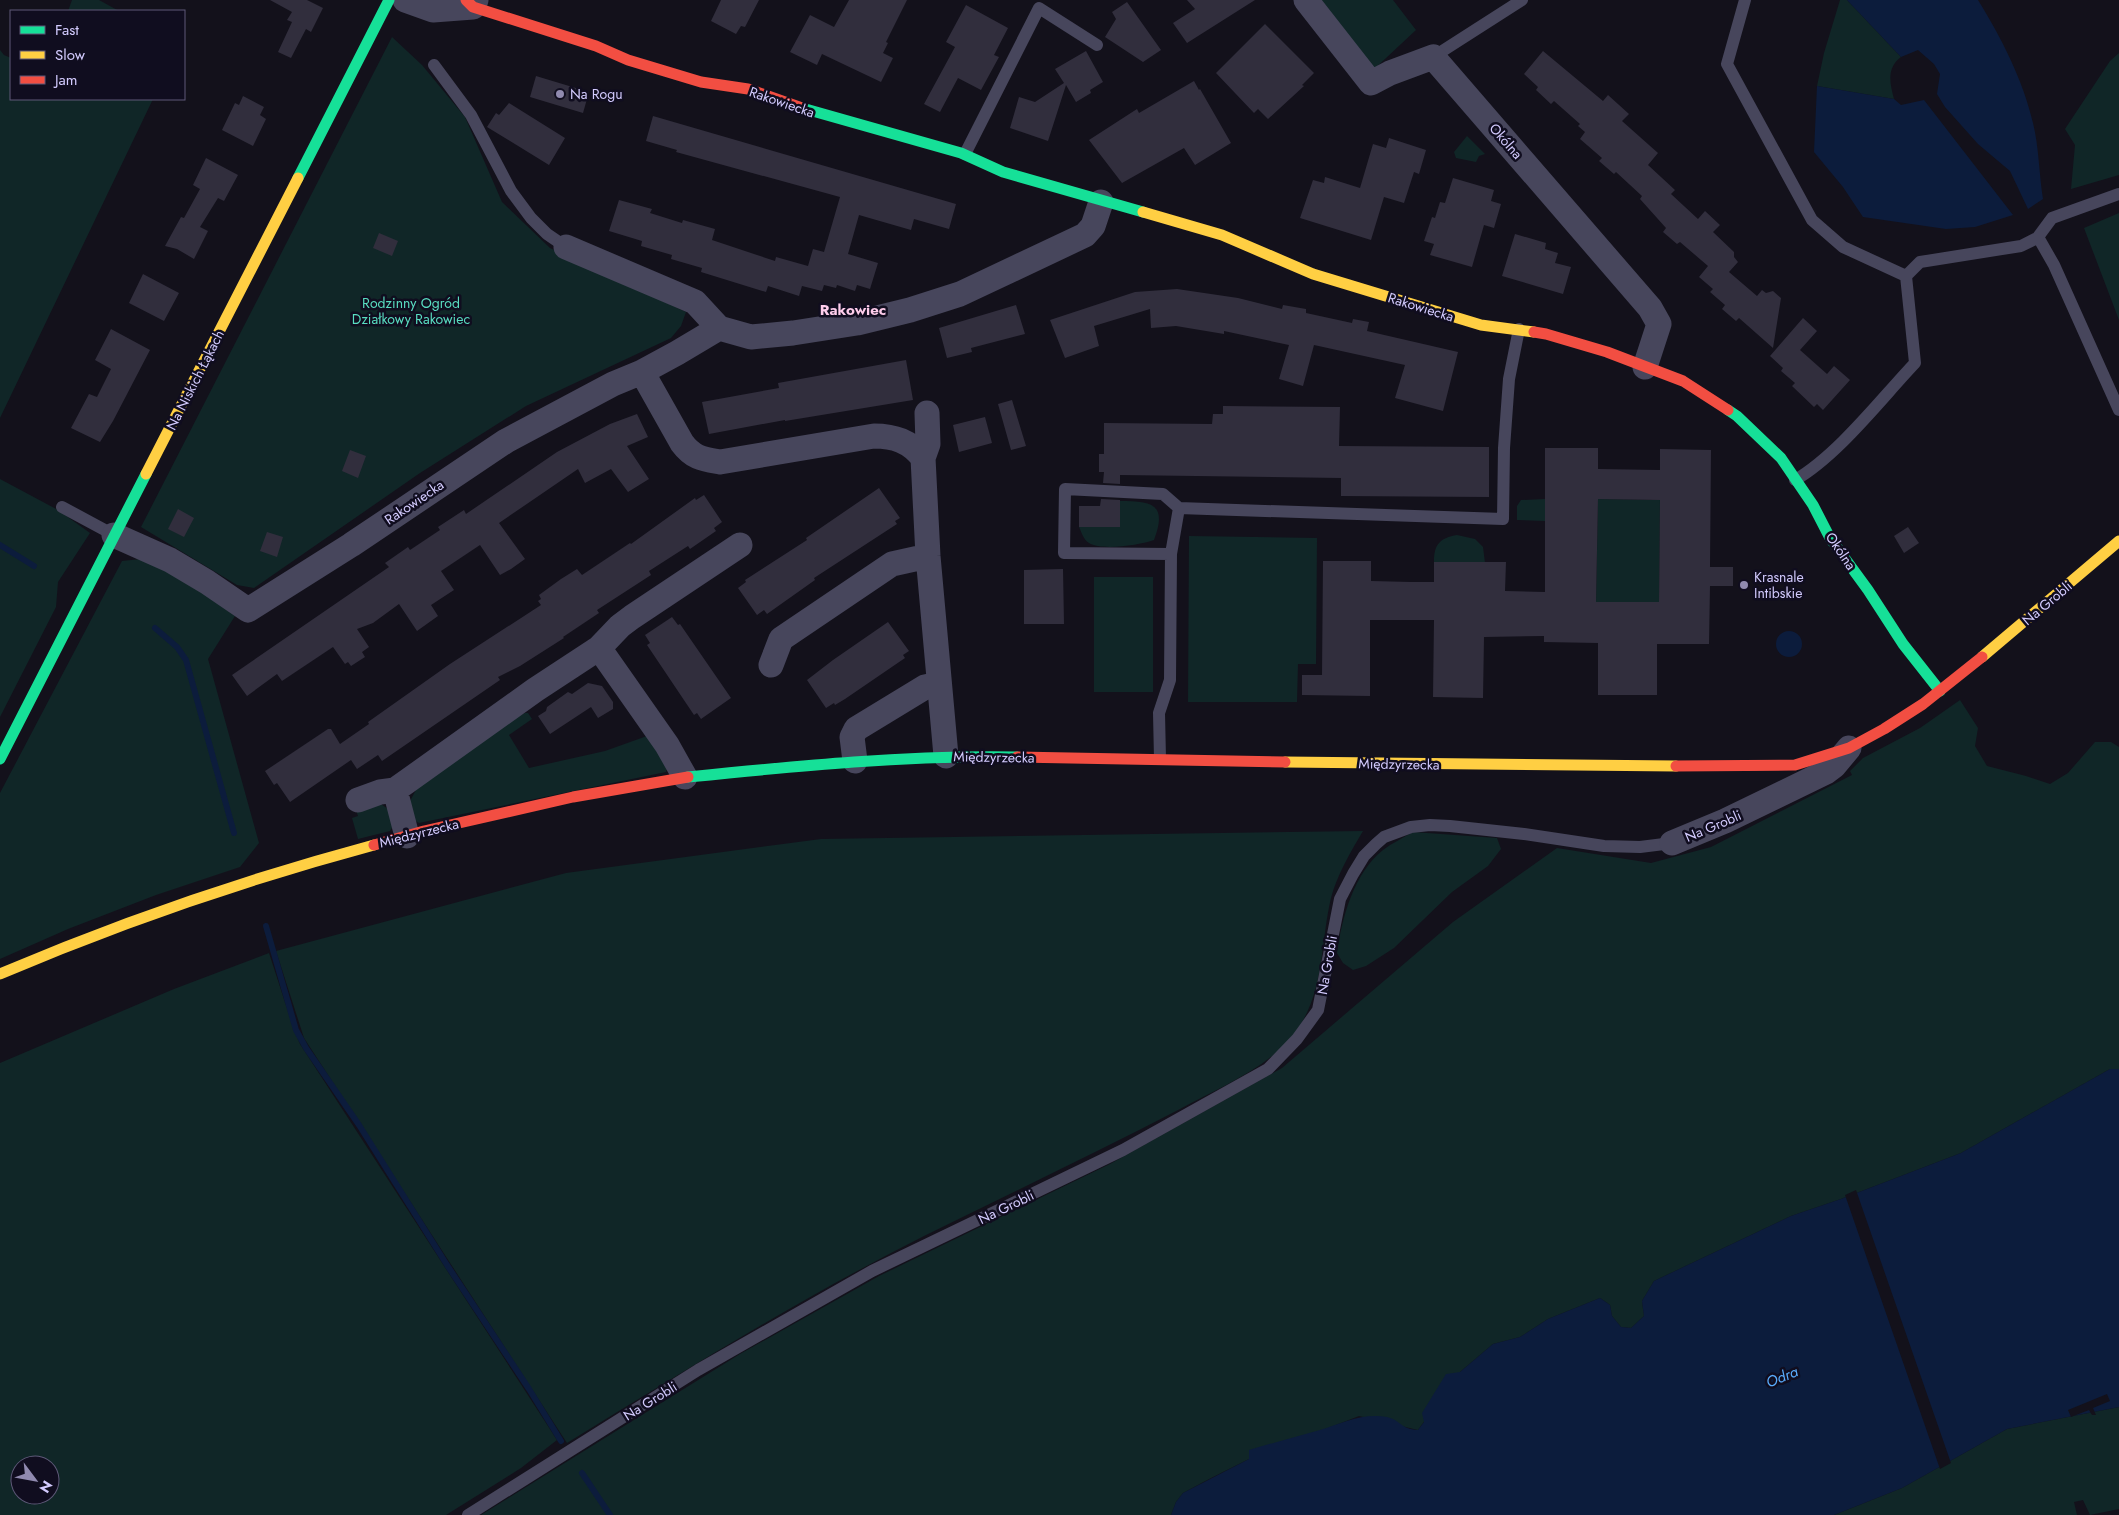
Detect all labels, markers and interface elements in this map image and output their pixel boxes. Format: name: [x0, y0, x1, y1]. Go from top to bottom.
legend: [10, 10, 185, 100]
text: Fast: [55, 19, 79, 41]
text: Slow: [55, 44, 86, 66]
text: Jam: [53, 69, 78, 91]
street label: Rakowiecka: [747, 81, 817, 123]
place label: Na Rogu: [570, 84, 623, 104]
marker: Na Rogu: [554, 88, 566, 100]
street label: Okólna: [1485, 119, 1527, 163]
street label: Rakowiecka: [1386, 288, 1456, 326]
park label: Rodzinny Ogród Działkowy Rakowiec: [352, 293, 470, 329]
district label: Rakowiec: [820, 299, 886, 321]
street label: Na Niskich Łąkach: [161, 326, 229, 434]
street label: Rakowiecka: [380, 475, 448, 529]
street label: Okólna: [1821, 528, 1861, 574]
place label: Krasnale Intibskie: [1754, 567, 1804, 603]
street label: Na Grobli: [2018, 576, 2076, 630]
marker: Krasnale Intibskie: [1738, 579, 1750, 591]
street label: Międzyrzecka: [953, 746, 1035, 768]
street label: Międzyrzecka: [1358, 753, 1440, 775]
street label: Na Grobli: [1682, 805, 1744, 847]
street label: Międzyrzecka: [377, 813, 461, 853]
street label: Na Grobli: [1312, 934, 1342, 996]
street label: Na Grobli: [975, 1185, 1037, 1229]
water label: Odra: [1763, 1360, 1802, 1393]
street label: Na Grobli: [619, 1377, 681, 1425]
north arrow: [10, 1455, 60, 1505]
text: N: [35, 1477, 57, 1497]

